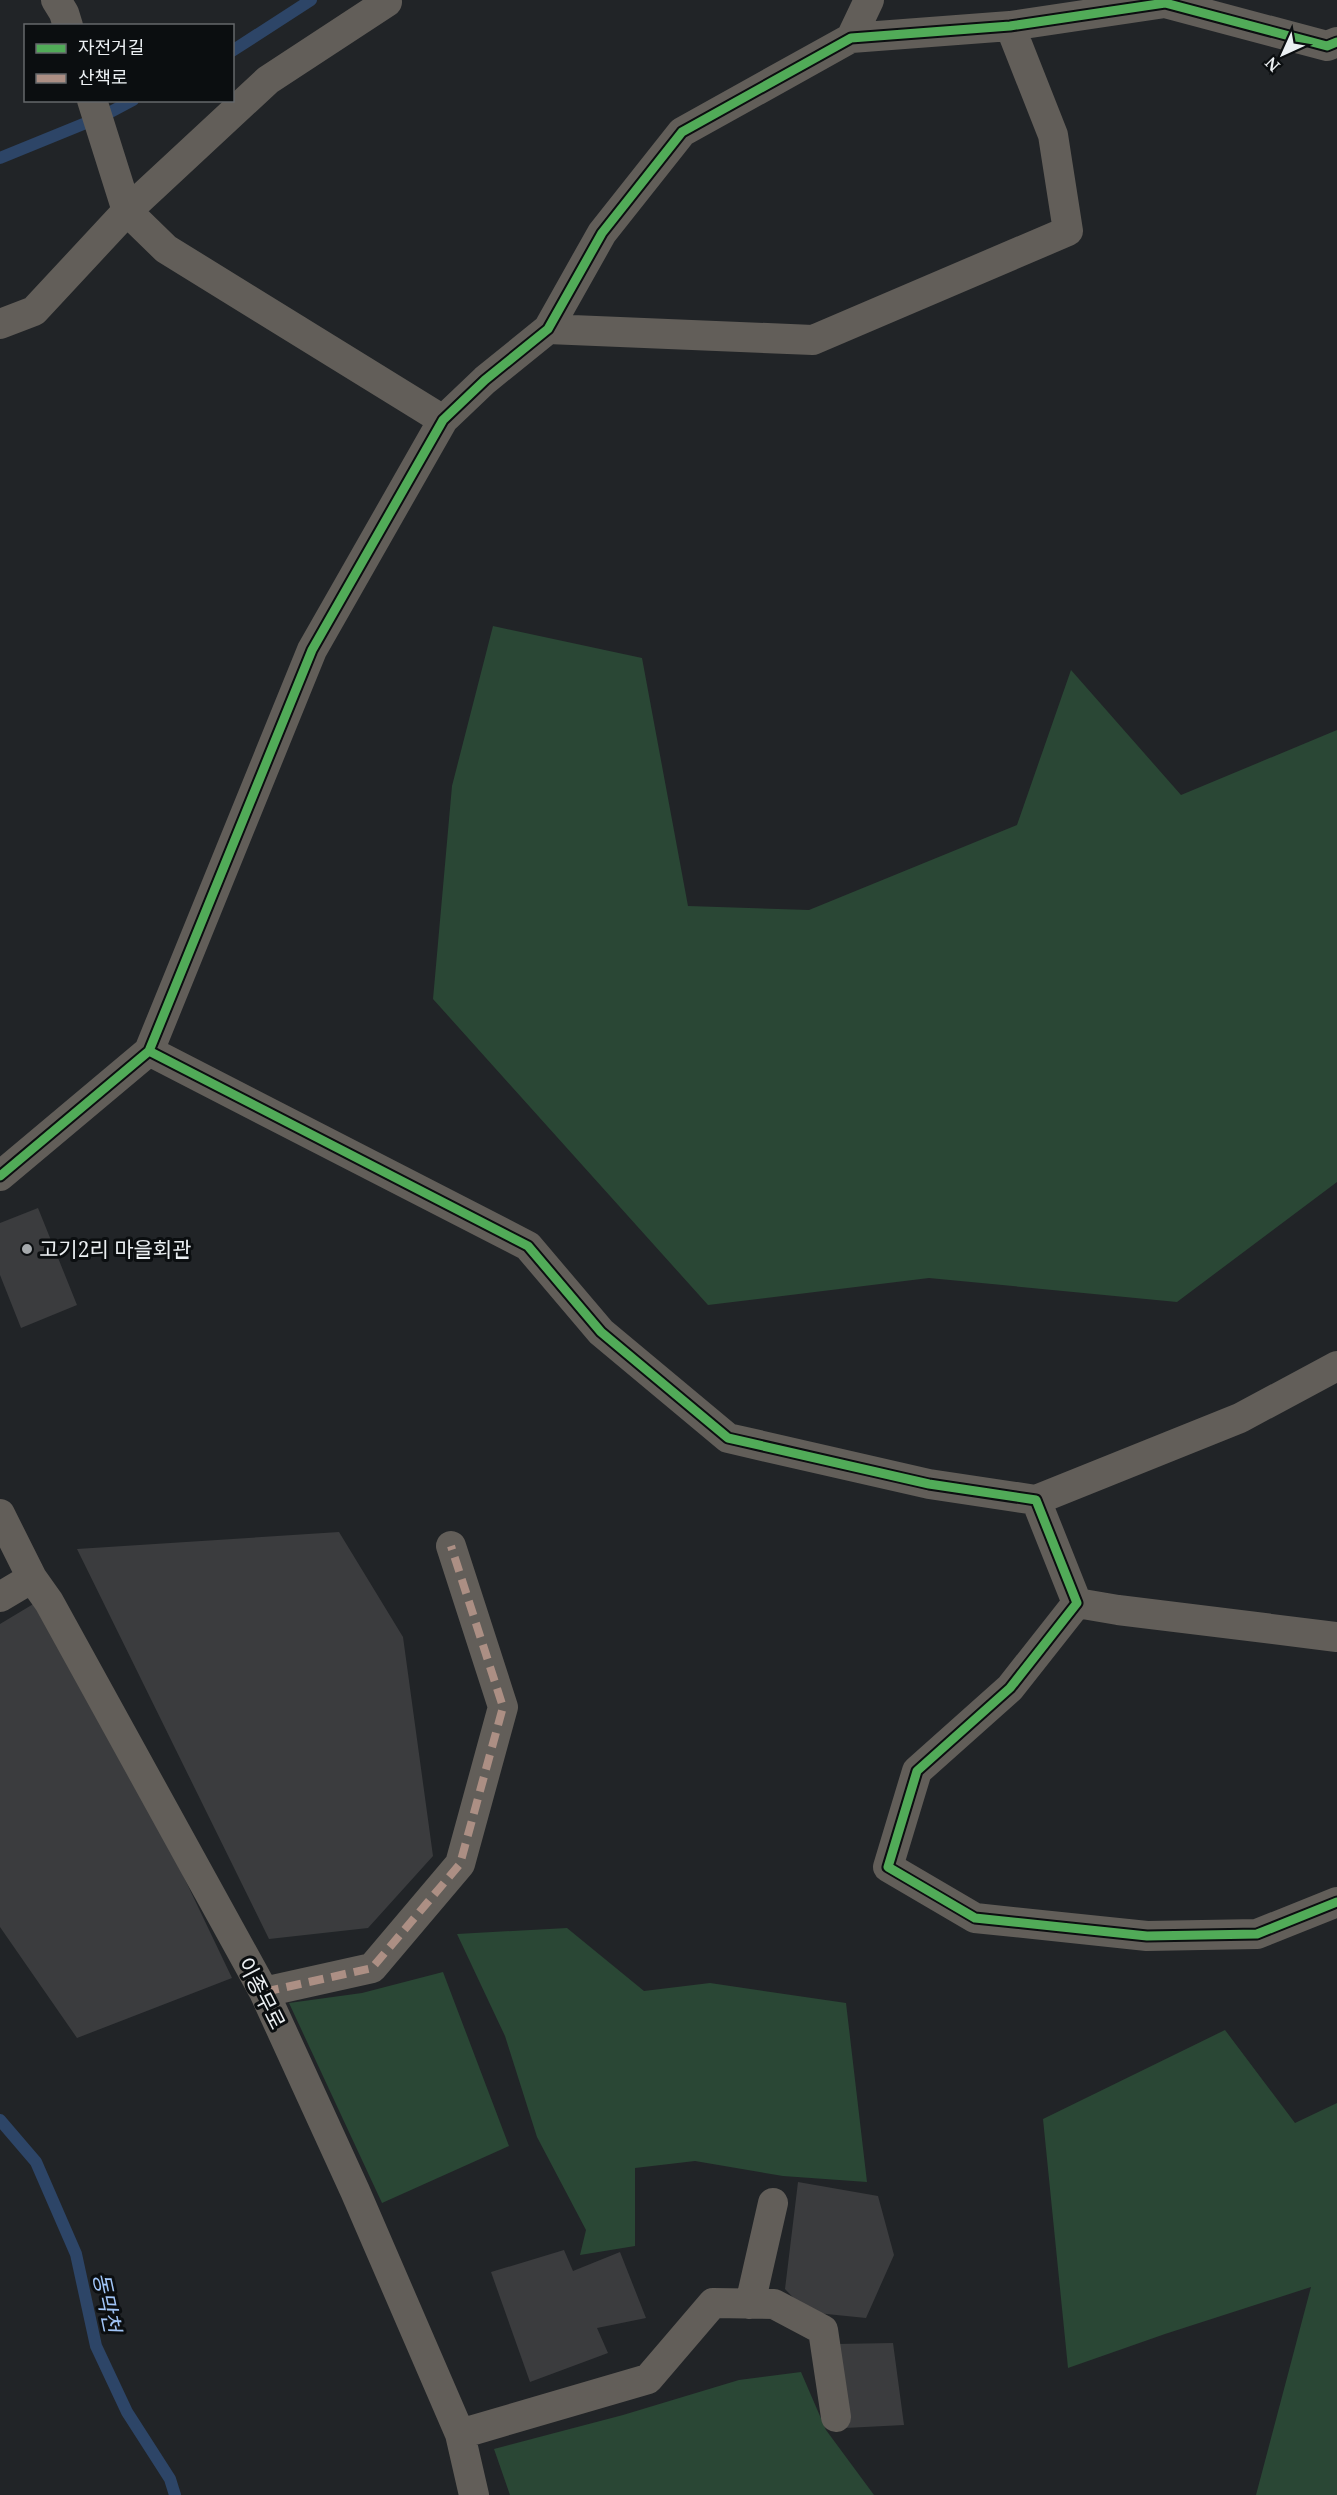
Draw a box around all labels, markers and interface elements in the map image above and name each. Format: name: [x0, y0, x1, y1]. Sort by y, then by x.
legend: [24, 24, 234, 102]
north arrow: [1253, 24, 1313, 84]
text: 자전거길: [78, 35, 144, 59]
text: N: [1260, 52, 1285, 77]
text: 산책로: [78, 65, 128, 89]
place label: 고기2리 마을회관: [39, 1235, 191, 1263]
marker: 고기2리 마을회관: [20, 1242, 34, 1256]
street label: 이종무로: [232, 1952, 292, 2034]
water label: 동막천: [87, 2269, 130, 2338]

